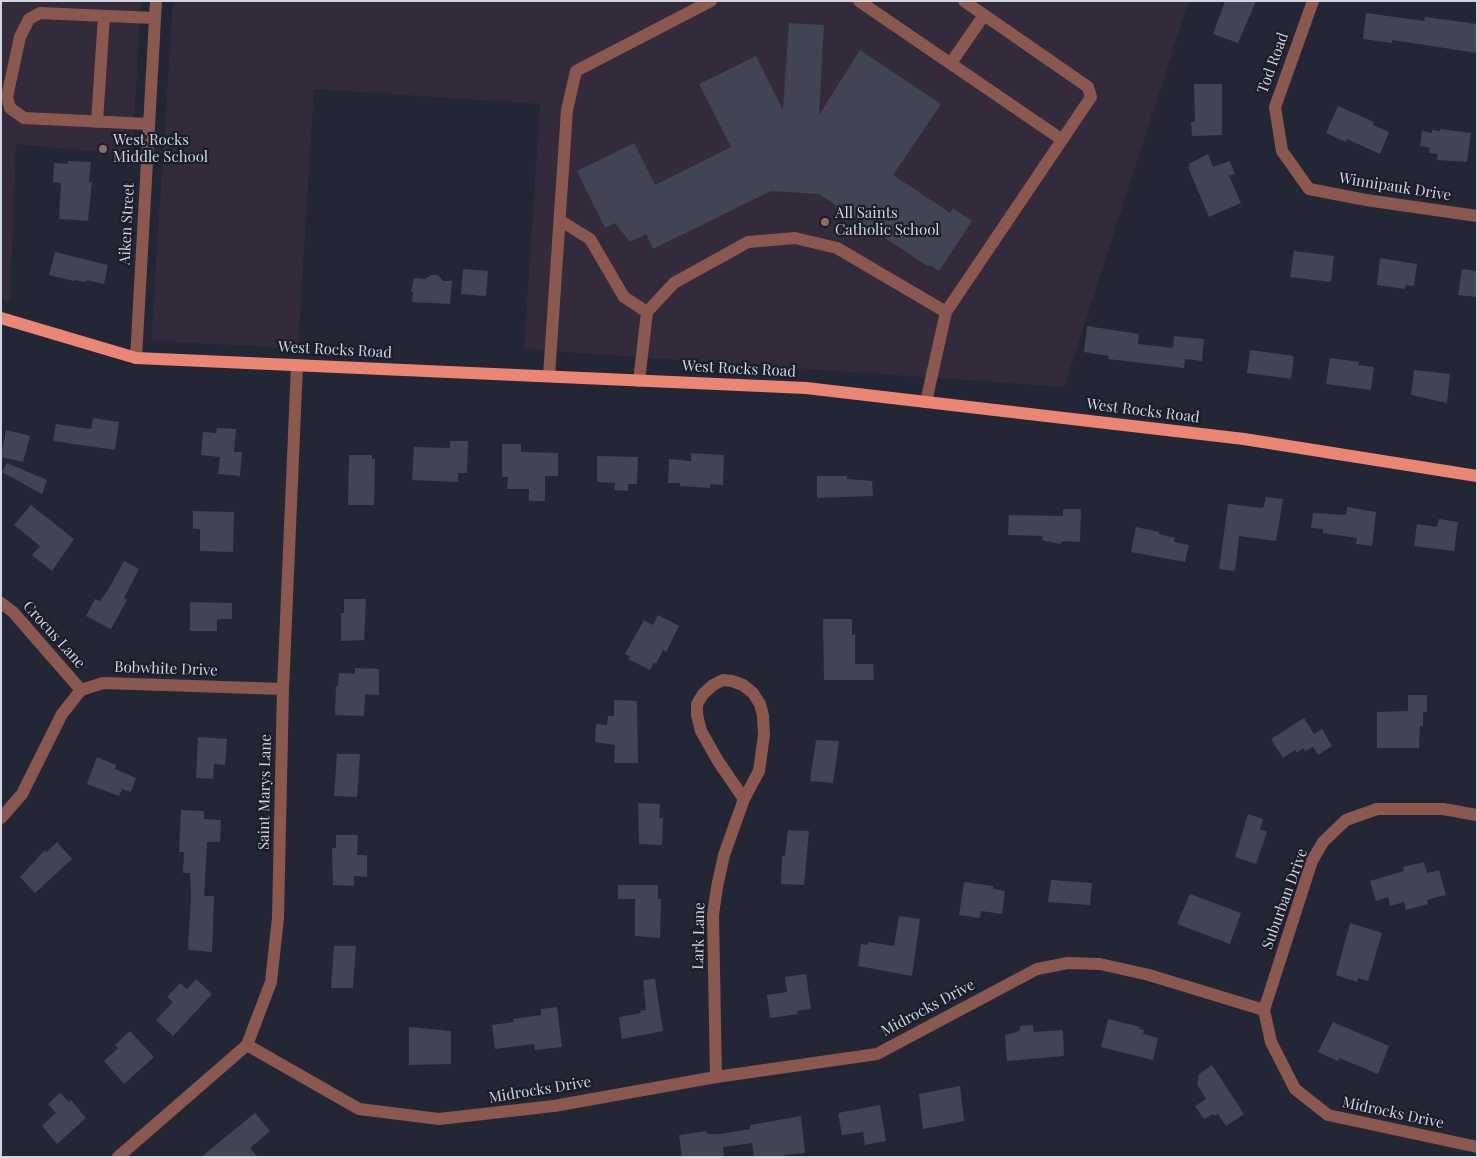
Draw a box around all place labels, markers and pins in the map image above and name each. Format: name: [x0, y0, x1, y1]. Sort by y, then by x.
place label: West Rocks Middle School: [113, 131, 208, 166]
marker: West Rocks Middle School: [97, 143, 109, 155]
place label: All Saints Catholic School: [835, 204, 939, 239]
marker: All Saints Catholic School: [819, 216, 831, 228]

